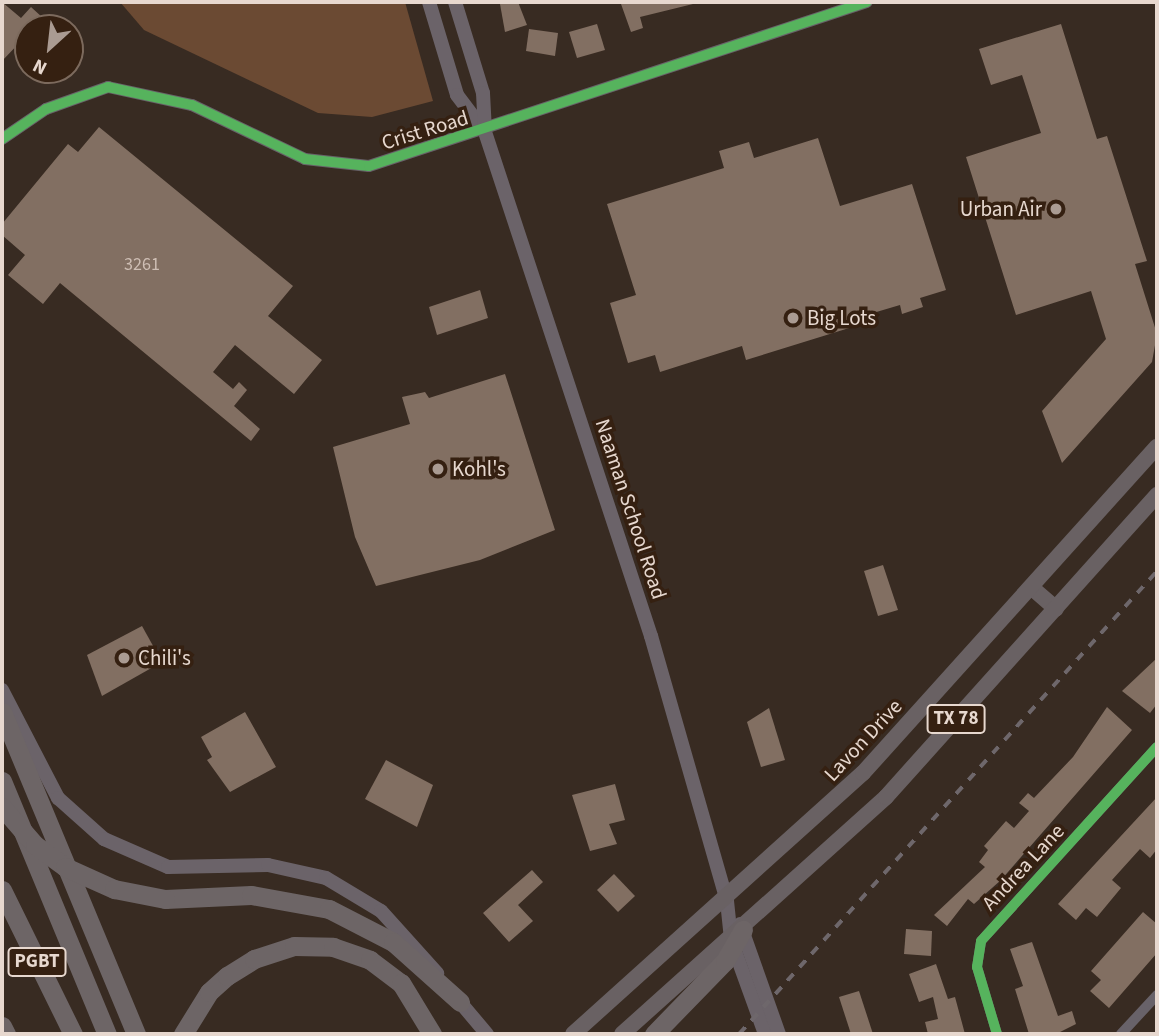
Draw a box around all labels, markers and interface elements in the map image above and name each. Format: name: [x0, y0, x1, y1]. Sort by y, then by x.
north arrow: [14, 14, 84, 84]
text: N: [28, 51, 52, 81]
street label: Crist Road: [379, 105, 471, 155]
place label: Urban Air: [960, 196, 1042, 222]
marker: Urban Air: [1048, 201, 1064, 217]
house number: 3261: [124, 254, 160, 276]
place label: Big Lots: [807, 305, 876, 331]
marker: Big Lots: [785, 310, 801, 326]
street label: Naaman School Road: [590, 416, 672, 602]
place label: Kohl's: [452, 456, 506, 482]
marker: Kohl's: [430, 461, 446, 477]
place label: Chili's: [138, 645, 191, 671]
marker: Chili's: [116, 650, 132, 666]
street label: Lavon Drive: [819, 694, 907, 786]
road number: TX 78: [926, 704, 986, 734]
street label: Andrea Lane: [977, 818, 1069, 916]
road number: PGBT: [7, 946, 67, 978]

